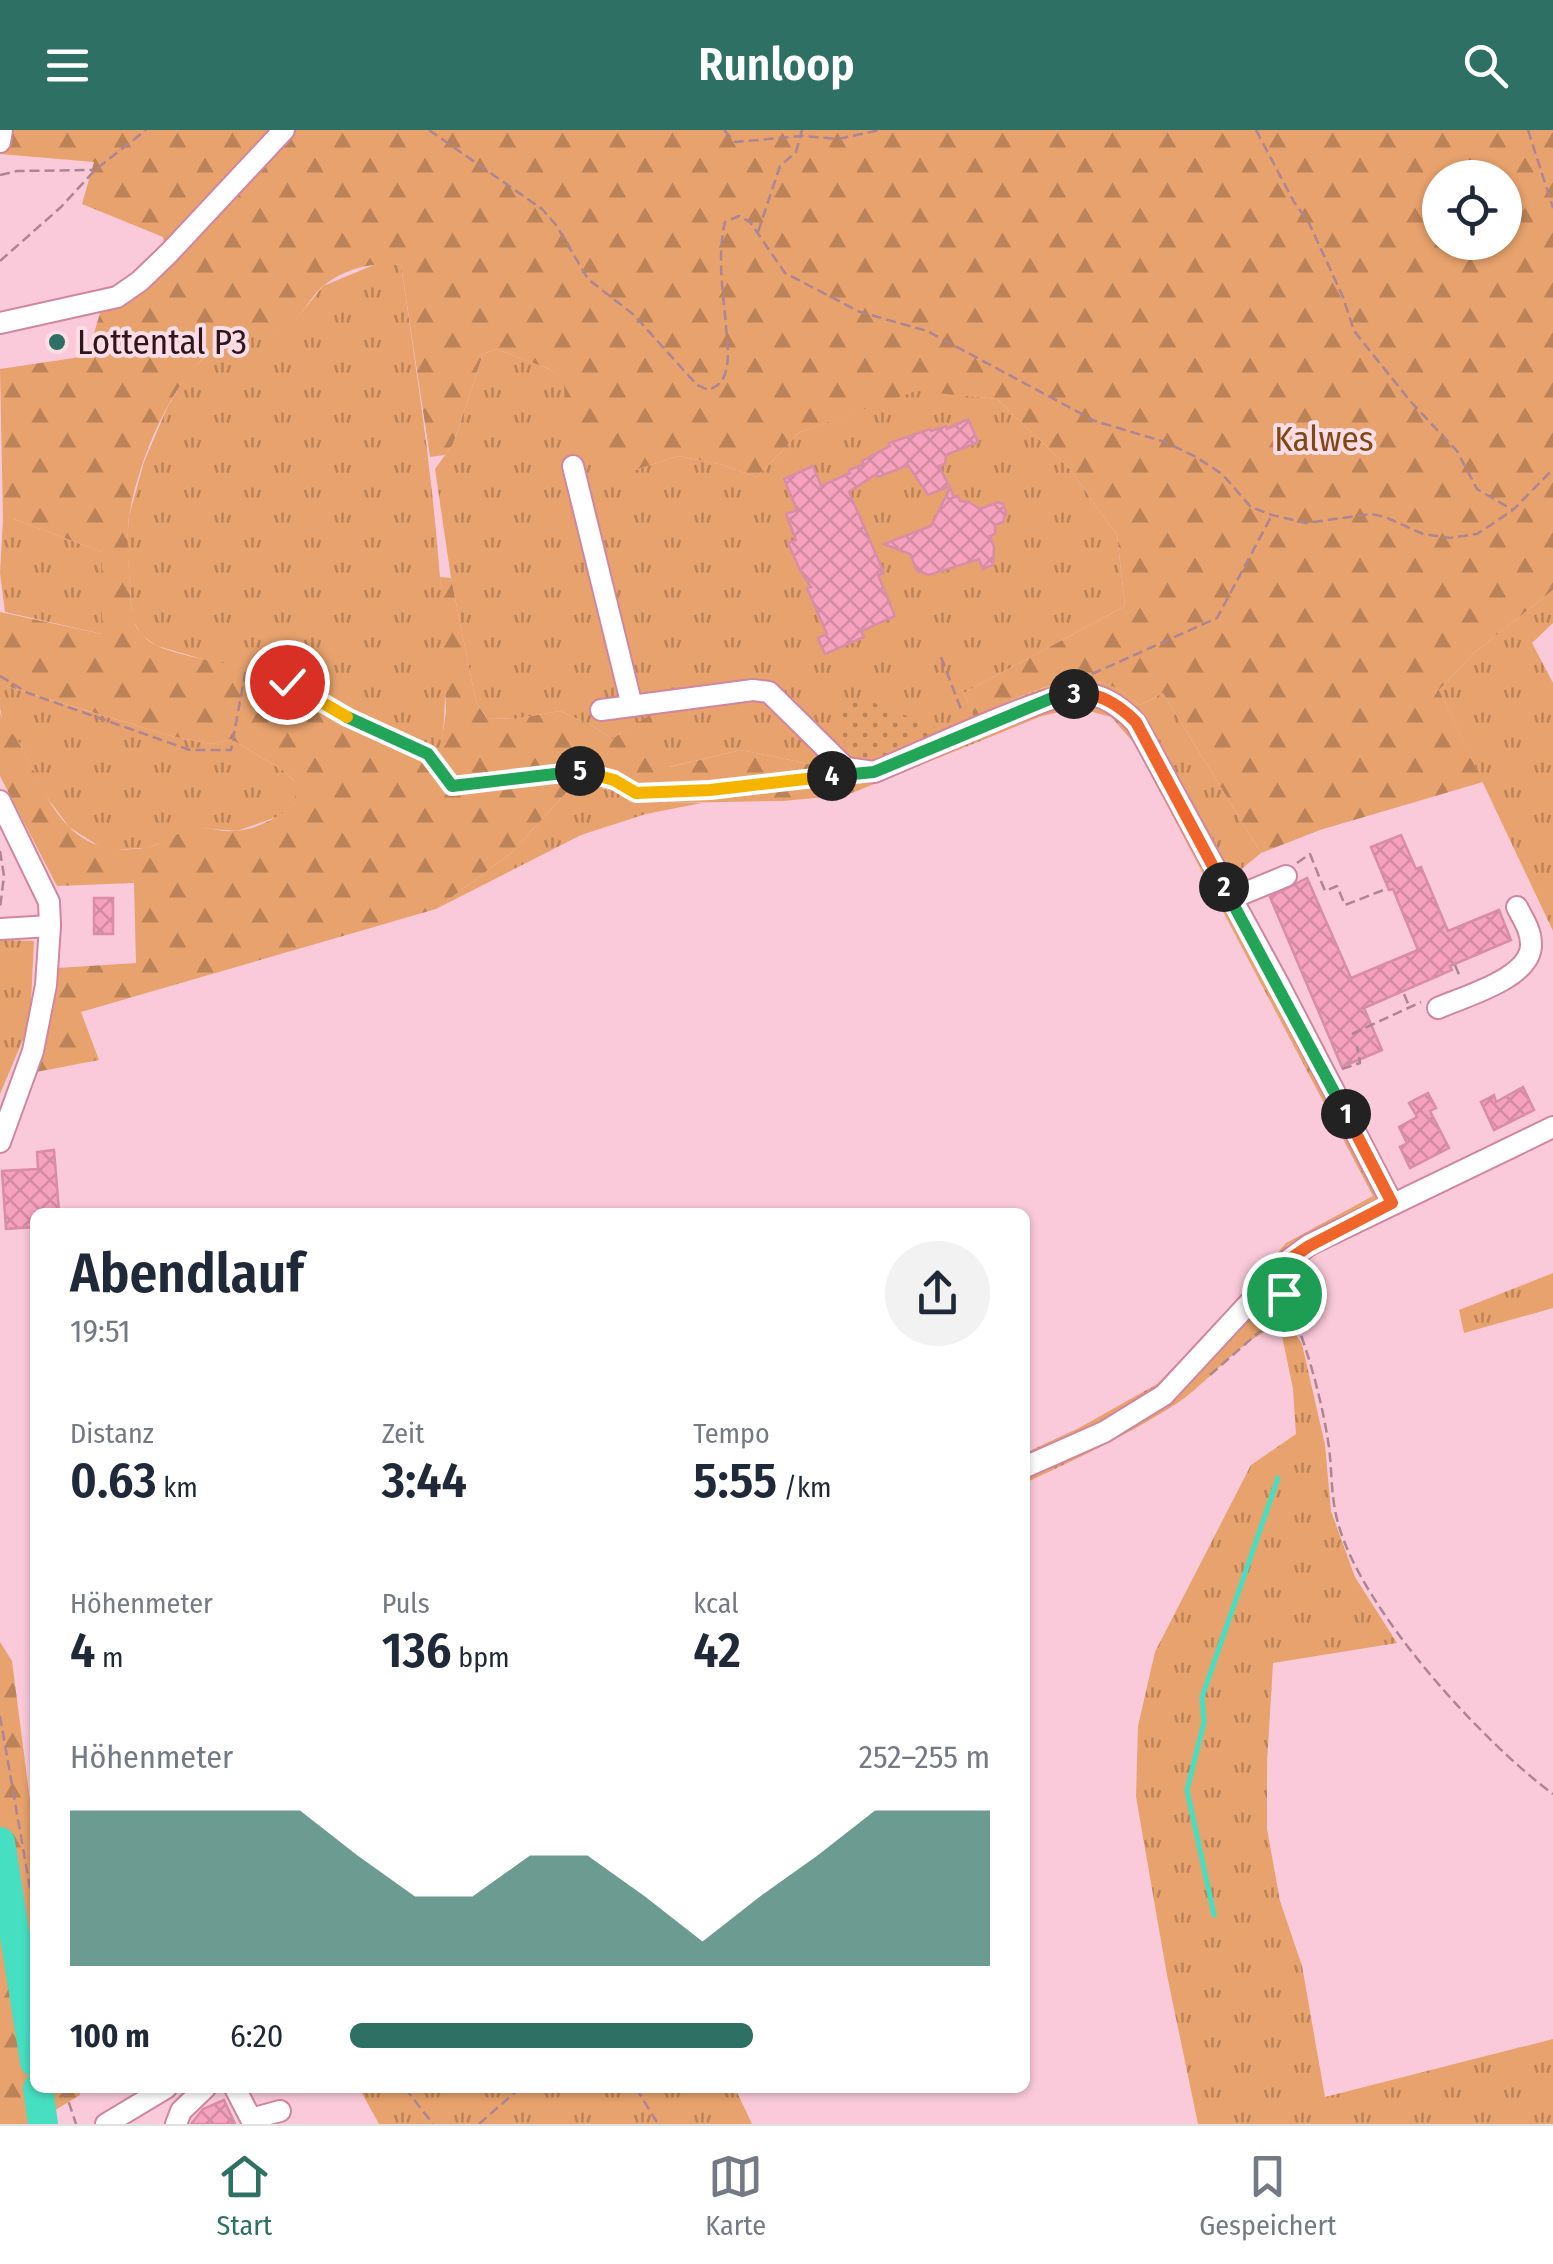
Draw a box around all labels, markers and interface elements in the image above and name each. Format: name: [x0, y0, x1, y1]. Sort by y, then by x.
icon: menu: [40, 38, 95, 93]
text: Runloop: [698, 38, 855, 92]
icon: search: [1458, 38, 1513, 93]
map controls: [1422, 160, 1522, 260]
button: locate: [1422, 160, 1522, 260]
place label: Lottental P3: [77, 321, 247, 363]
marker: Lottental P3: [46, 331, 68, 353]
park label: Kalwes: [1274, 418, 1374, 460]
pin: [245, 640, 330, 725]
icon: check: [260, 655, 315, 710]
pin: 3: [1049, 669, 1099, 719]
text: 3: [1067, 677, 1081, 710]
pin: 5: [555, 746, 605, 796]
pin: 4: [807, 751, 857, 801]
text: 5: [573, 754, 587, 787]
text: 4: [825, 759, 839, 792]
pin: 2: [1199, 862, 1249, 912]
text: 2: [1218, 870, 1230, 903]
pin: 1: [1321, 1089, 1371, 1139]
text: 1: [1340, 1097, 1352, 1130]
text: Abendlauf: [70, 1241, 304, 1307]
button: share: [885, 1241, 990, 1346]
pin: [1242, 1252, 1327, 1337]
icon: arrive: [1257, 1267, 1312, 1322]
text: 19:51: [70, 1312, 131, 1350]
text: Distanz: [70, 1417, 154, 1450]
text: Zeit: [382, 1417, 424, 1450]
text: Tempo: [693, 1417, 770, 1450]
text: 0.63: [70, 1450, 157, 1510]
text: 3:44: [382, 1450, 467, 1510]
text: 5:55: [693, 1450, 777, 1510]
text: km: [157, 1471, 198, 1504]
text: /km: [777, 1471, 832, 1504]
text: Höhenmeter: [70, 1587, 213, 1620]
text: Puls: [382, 1587, 430, 1620]
text: kcal: [693, 1587, 739, 1620]
text: 4: [70, 1620, 95, 1680]
text: 136: [382, 1620, 452, 1680]
text: 42: [693, 1620, 741, 1680]
text: m: [95, 1641, 123, 1674]
text: bpm: [452, 1641, 510, 1674]
text: Höhenmeter: [70, 1738, 233, 1776]
text: 252–255 m: [859, 1738, 990, 1776]
text: 100 m: [70, 2017, 150, 2055]
text: 6:20: [230, 2017, 283, 2055]
tab: Start: [217, 2149, 272, 2242]
tab: Karte: [705, 2149, 766, 2242]
tab: Gespeichert: [1199, 2149, 1336, 2242]

